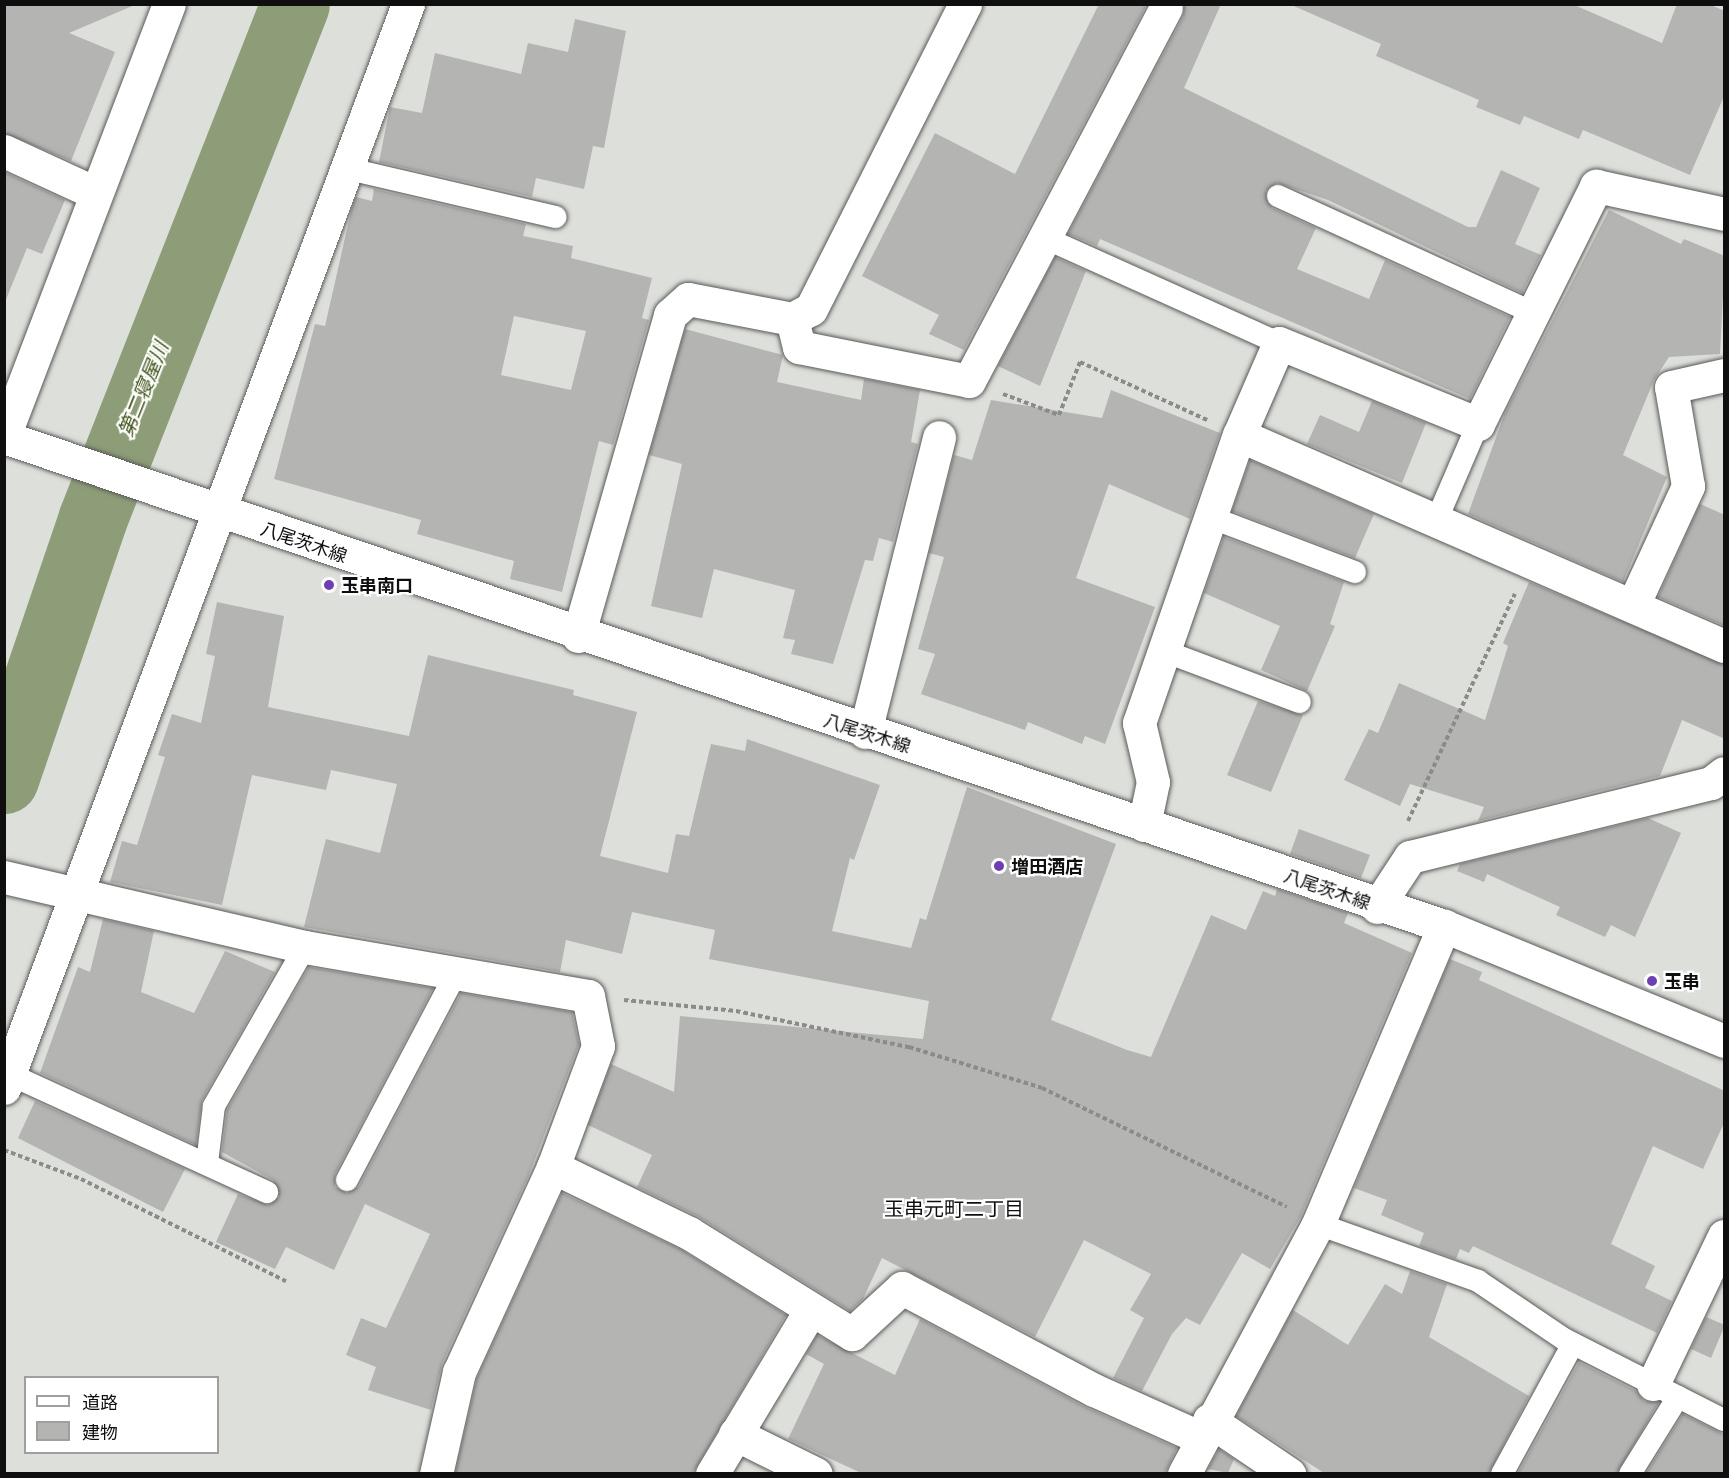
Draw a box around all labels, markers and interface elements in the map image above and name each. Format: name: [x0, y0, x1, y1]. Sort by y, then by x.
water label: 第二寝屋川: [113, 338, 173, 440]
street label: 八尾茨木線: [258, 517, 350, 567]
place label: 玉串南口: [341, 574, 413, 596]
marker: 玉串南口: [322, 578, 336, 592]
street label: 八尾茨木線: [821, 709, 913, 757]
place label: 増田酒店: [1011, 855, 1083, 877]
marker: 増田酒店: [992, 859, 1006, 873]
street label: 八尾茨木線: [1281, 864, 1373, 914]
place label: 玉串: [1664, 970, 1700, 992]
marker: 玉串: [1645, 974, 1659, 988]
district label: 玉串元町二丁目: [884, 1196, 1024, 1220]
legend: [24, 1376, 219, 1454]
text: 道路: [82, 1391, 118, 1413]
text: 建物: [82, 1421, 118, 1443]

